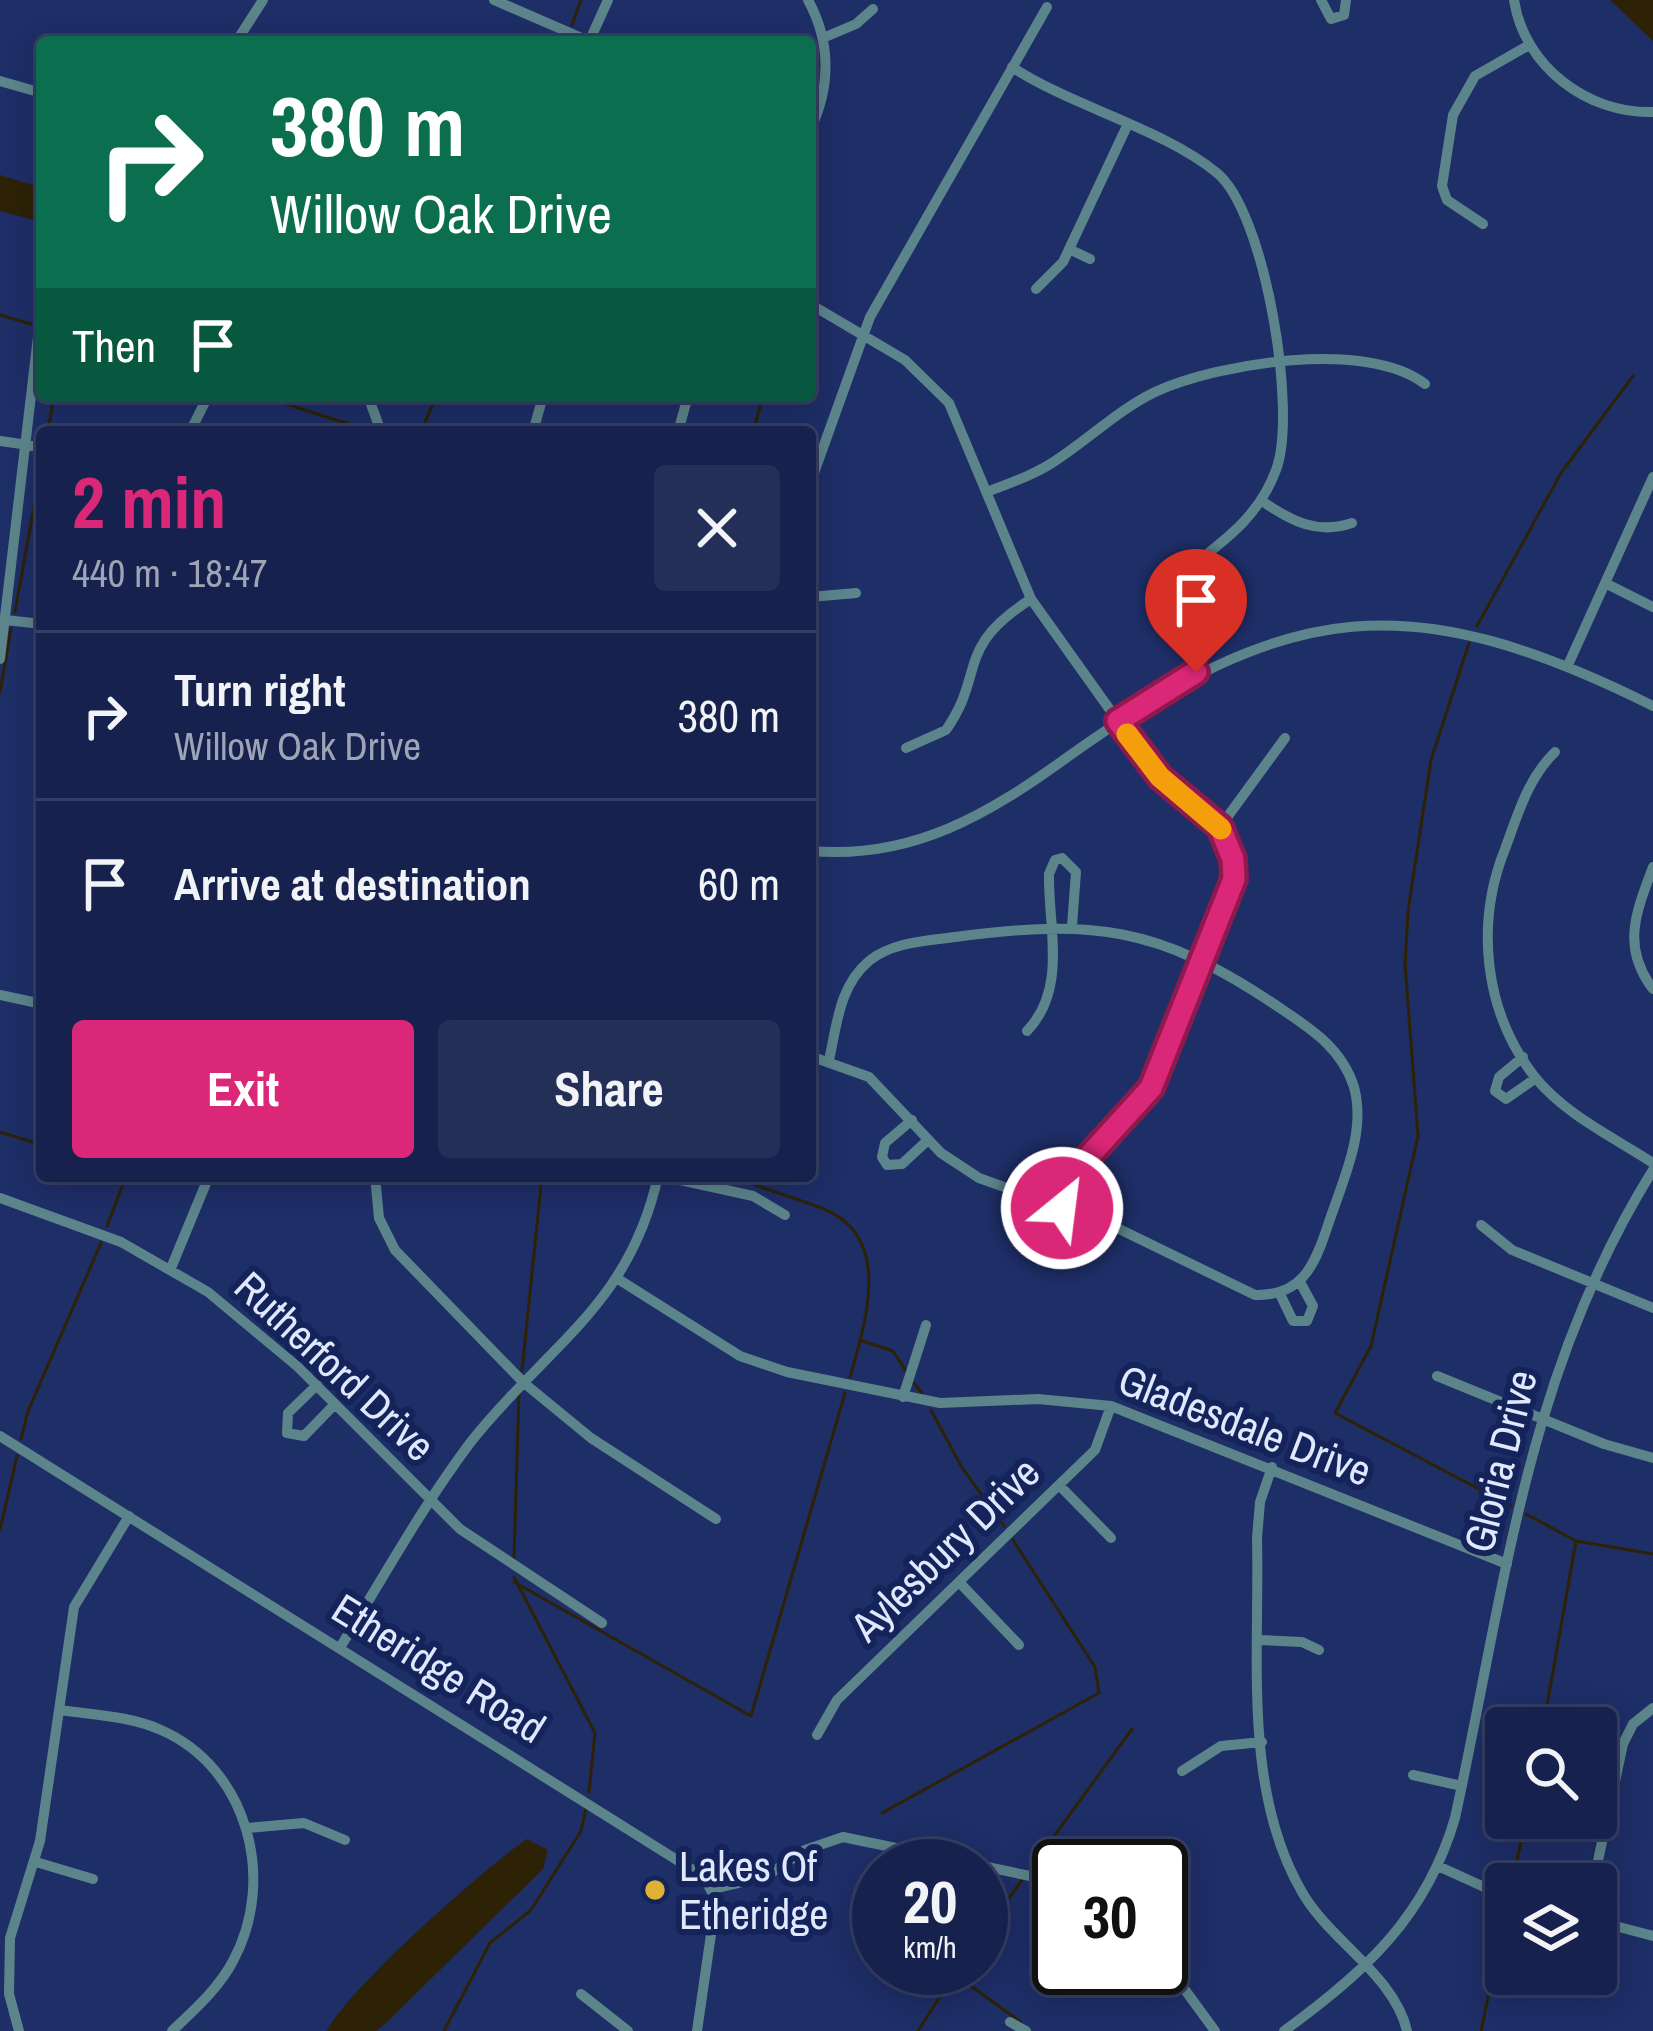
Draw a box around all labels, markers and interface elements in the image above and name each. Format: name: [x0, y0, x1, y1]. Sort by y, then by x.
text: 380 m: [270, 69, 465, 182]
icon: right: [72, 84, 228, 240]
text: Willow Oak Drive: [270, 177, 612, 250]
icon: arrive: [180, 312, 246, 378]
text: Then: [72, 315, 156, 376]
text: 2 min: [72, 453, 226, 550]
button: close: [654, 465, 780, 591]
text: 440 m · 18:47: [72, 547, 268, 599]
pin: [1145, 549, 1247, 672]
icon: arrive: [1163, 567, 1229, 633]
text: Turn right: [174, 659, 346, 720]
icon: right: [72, 683, 138, 749]
text: 380 m: [677, 685, 780, 746]
text: Willow Oak Drive: [174, 720, 421, 772]
icon: arrive: [72, 851, 138, 917]
text: Arrive at destination: [174, 853, 531, 914]
text: 60 m: [698, 853, 780, 914]
button: Exit: [72, 1020, 414, 1158]
button: Share: [438, 1020, 780, 1158]
position arrow: [999, 1145, 1125, 1271]
street label: Rutherford Drive: [223, 1259, 447, 1473]
street label: Gladesdale Drive: [1111, 1351, 1379, 1499]
street label: Gloria Drive: [1450, 1364, 1550, 1558]
street label: Aylesbury Drive: [838, 1445, 1052, 1654]
street label: Etheridge Road: [322, 1580, 556, 1756]
map controls: [1485, 1707, 1617, 1995]
button: search: [1485, 1707, 1617, 1839]
place label: Lakes Of Etheridge: [679, 1838, 828, 1942]
speed limit sign: 30: [1032, 1839, 1188, 1995]
text: 20: [903, 1861, 957, 1942]
button: layers: [1485, 1863, 1617, 1995]
marker: Lakes Of Etheridge: [642, 1877, 668, 1903]
text: km/h: [903, 1927, 957, 1967]

